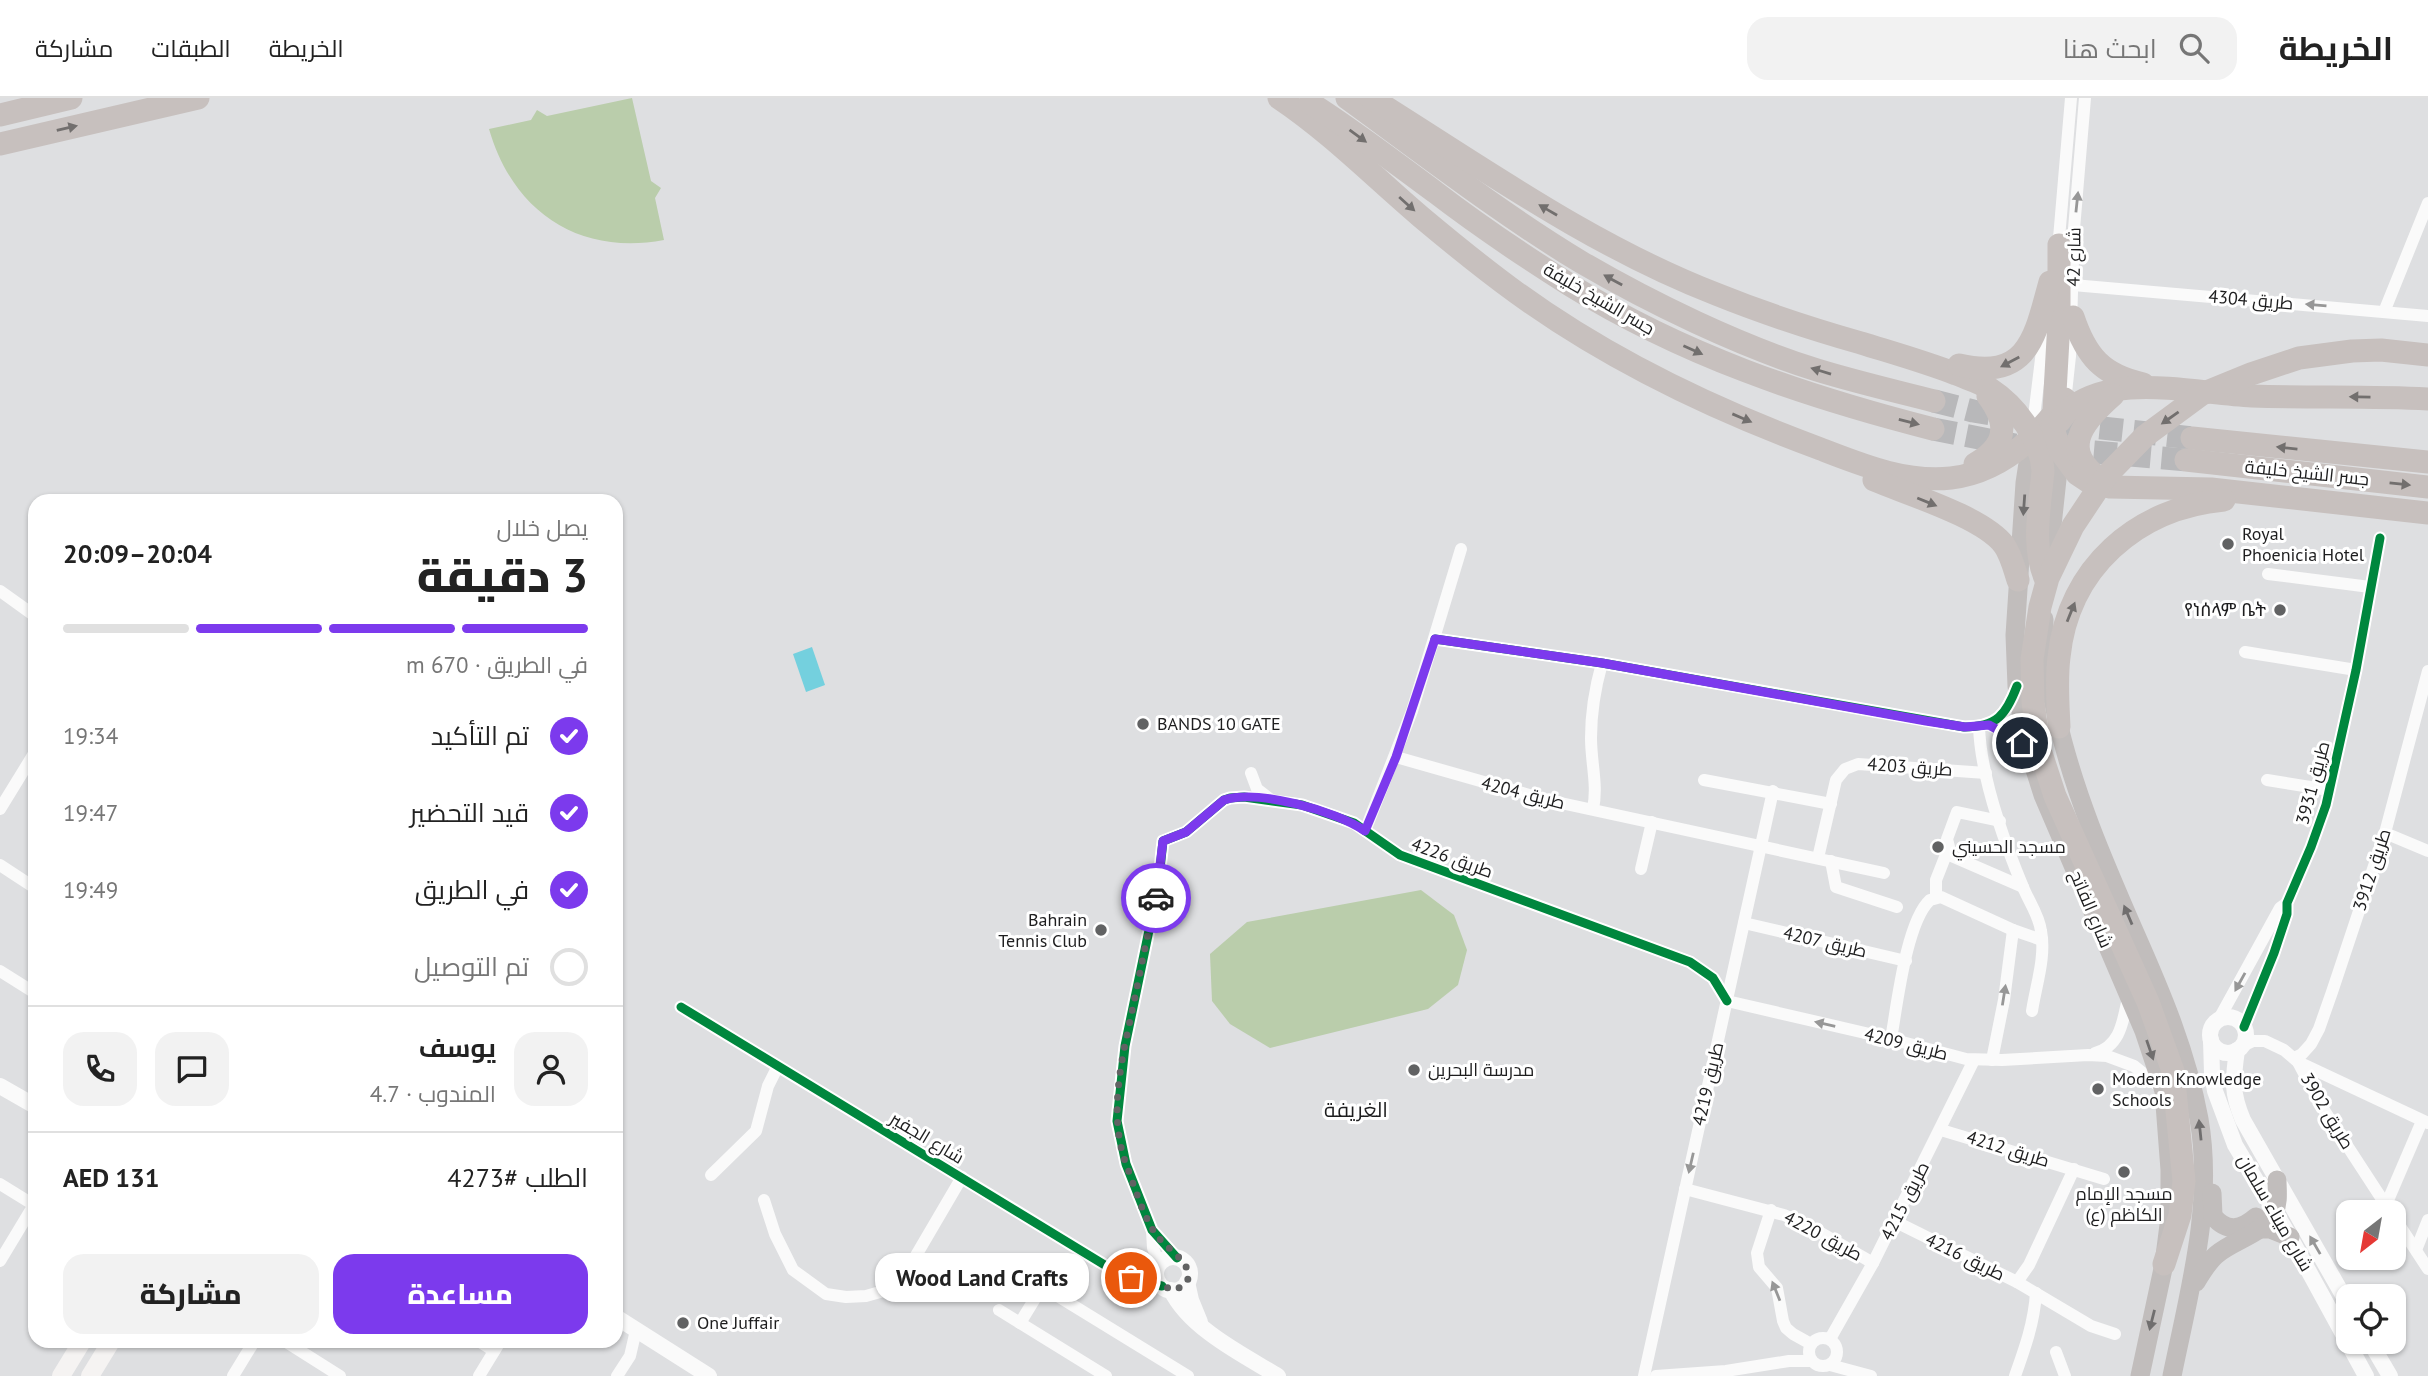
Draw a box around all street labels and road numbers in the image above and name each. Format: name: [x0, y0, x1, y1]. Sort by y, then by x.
street label: شارع 42: [2061, 227, 2087, 287]
street label: جسر الشيخ خليفة: [1539, 257, 1659, 341]
street label: طريق 4304: [2208, 284, 2294, 316]
street label: جسر الشيخ خليفة: [2244, 455, 2370, 491]
street label: طريق 3931: [2290, 739, 2336, 827]
street label: طريق 4203: [1867, 752, 1953, 782]
street label: طريق 4204: [1479, 771, 1567, 815]
street label: طريق 3912: [2347, 826, 2397, 914]
street label: طريق 4226: [1408, 832, 1496, 884]
street label: شارع الفاتح: [2064, 866, 2118, 952]
street label: طريق 4207: [1781, 921, 1869, 963]
street label: طريق 4209: [1862, 1022, 1950, 1066]
street label: طريق 4219: [1687, 1040, 1729, 1128]
street label: طريق 3902: [2295, 1068, 2359, 1154]
street label: شارع الجفير: [885, 1106, 969, 1170]
street label: طريق 4212: [1964, 1125, 2052, 1173]
street label: شارع ميناء سلمان: [2232, 1150, 2318, 1276]
street label: طريق 4215: [1875, 1158, 1935, 1244]
street label: طريق 4220: [1780, 1205, 1866, 1267]
street label: طريق 4216: [1921, 1228, 2009, 1286]

